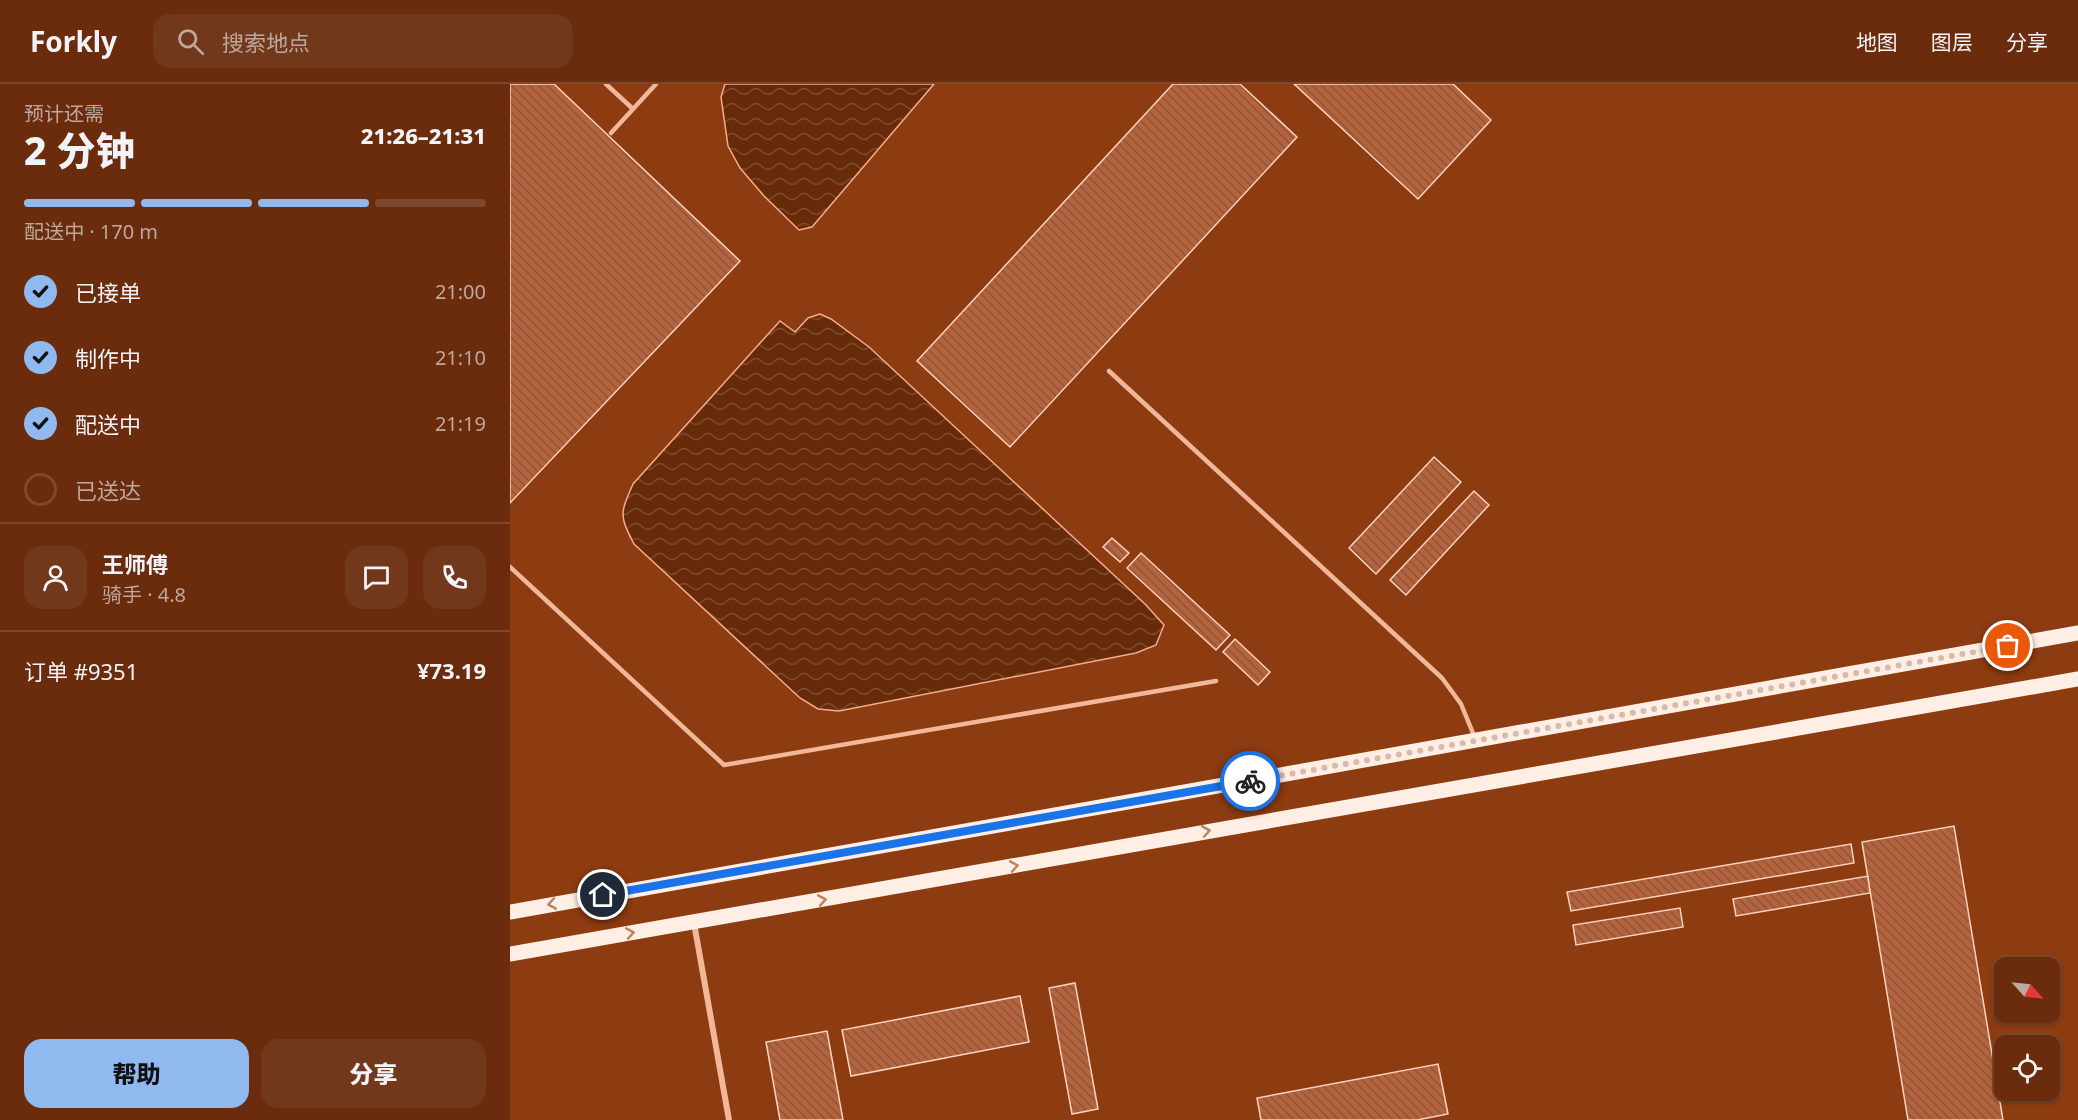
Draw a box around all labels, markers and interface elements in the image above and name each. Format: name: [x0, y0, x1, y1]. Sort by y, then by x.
search box: [153, 14, 573, 68]
text: Forkly: [30, 22, 117, 60]
icon: search: [174, 25, 207, 58]
text: 搜索地点: [222, 27, 310, 57]
text: 地图: [1856, 28, 1898, 56]
text: 图层: [1931, 28, 1973, 56]
text: 分享: [2006, 28, 2048, 56]
text: 预计还需: [24, 100, 104, 127]
text: 21:26–21:31: [361, 120, 486, 150]
text: 2 分钟: [24, 123, 135, 176]
text: 配送中 · 170 m: [24, 218, 158, 245]
icon: check: [24, 275, 57, 308]
text: 已接单: [75, 277, 141, 307]
text: 21:00: [435, 278, 486, 305]
icon: check: [24, 341, 57, 374]
text: 制作中: [75, 343, 141, 373]
text: 21:10: [435, 344, 486, 371]
icon: check: [24, 407, 57, 440]
text: 配送中: [75, 409, 141, 439]
text: 21:19: [435, 410, 486, 437]
text: 已送达: [75, 475, 141, 505]
button: person: [24, 546, 87, 609]
button: chat: [345, 546, 408, 609]
button: phone: [423, 546, 486, 609]
text: 王师傅: [102, 549, 168, 579]
text: 骑手 · 4.8: [102, 581, 186, 608]
pin: [1982, 620, 2033, 671]
icon: bag: [1991, 629, 2024, 662]
text: ¥73.19: [417, 655, 486, 685]
text: 订单 #9351: [24, 656, 138, 686]
courier: [1220, 751, 1280, 811]
icon: bike: [1234, 765, 1267, 798]
one-way arrow: [1201, 826, 1210, 838]
one-way arrow: [1008, 860, 1018, 873]
pin: [577, 869, 628, 920]
icon: home: [586, 878, 619, 911]
one-way arrow: [817, 894, 827, 907]
one-way arrow: [548, 897, 558, 910]
one-way arrow: [625, 928, 634, 940]
north arrow: [1994, 957, 2060, 1023]
map controls: [1994, 957, 2060, 1101]
button: locate: [1994, 1035, 2060, 1101]
button: 帮助: [24, 1039, 249, 1108]
button: 分享: [261, 1039, 486, 1108]

